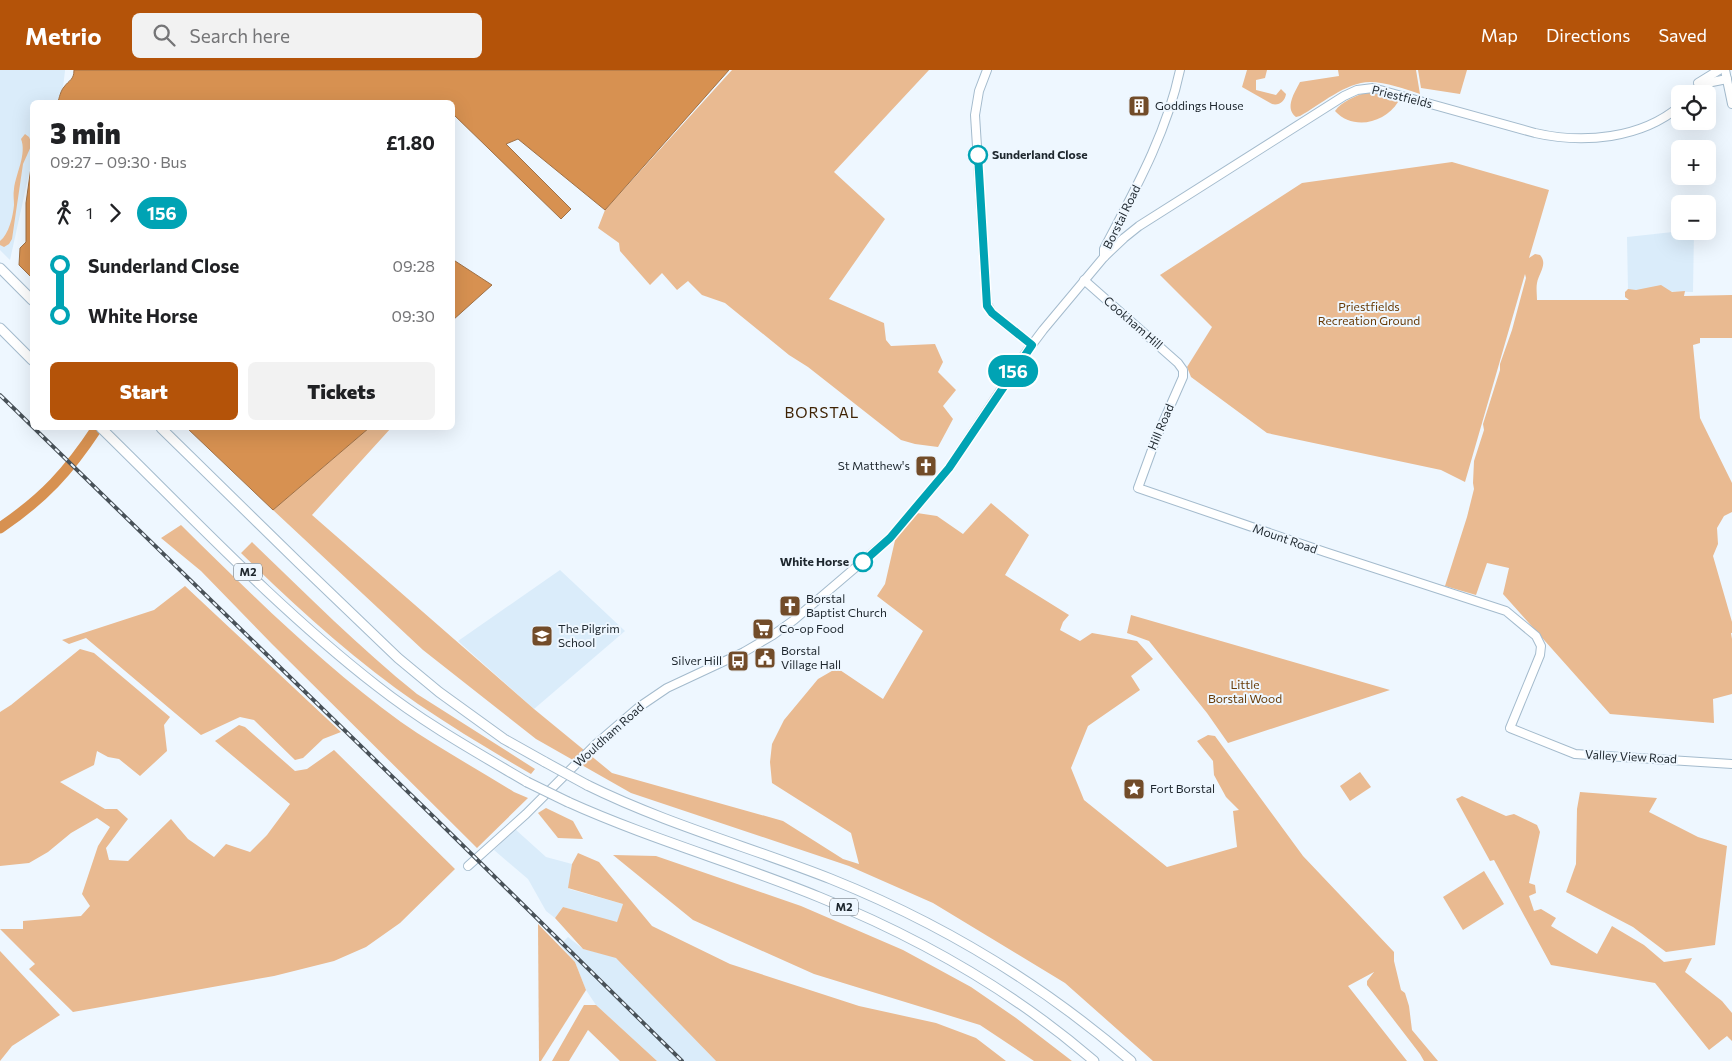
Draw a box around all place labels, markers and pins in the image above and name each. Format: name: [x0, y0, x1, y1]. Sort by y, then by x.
building icon: Goddings House: [1127, 94, 1151, 118]
place label: Goddings House: [1155, 98, 1244, 112]
marker: Sunderland Close: [968, 145, 988, 165]
place label: Sunderland Close: [992, 147, 1088, 161]
church icon: St Matthew's: [914, 454, 938, 478]
place label: St Matthew's: [838, 458, 910, 472]
marker: White Horse: [853, 552, 873, 572]
place label: White Horse: [780, 554, 849, 568]
place label: Borstal Baptist Church: [806, 591, 887, 619]
church icon: Borstal Baptist Church: [778, 594, 802, 618]
supermarket icon: Co-op Food: [751, 617, 775, 641]
place label: The Pilgrim School: [558, 621, 620, 649]
place label: Co-op Food: [779, 621, 844, 635]
school or university icon: The Pilgrim School: [530, 624, 554, 648]
place label: Borstal Village Hall: [781, 643, 841, 671]
public building icon: Borstal Village Hall: [753, 646, 777, 670]
bus stop icon: Silver Hill: [726, 649, 750, 673]
place label: Silver Hill: [671, 653, 722, 667]
place icon: Fort Borstal: [1122, 777, 1146, 801]
place label: Fort Borstal: [1150, 781, 1215, 795]

